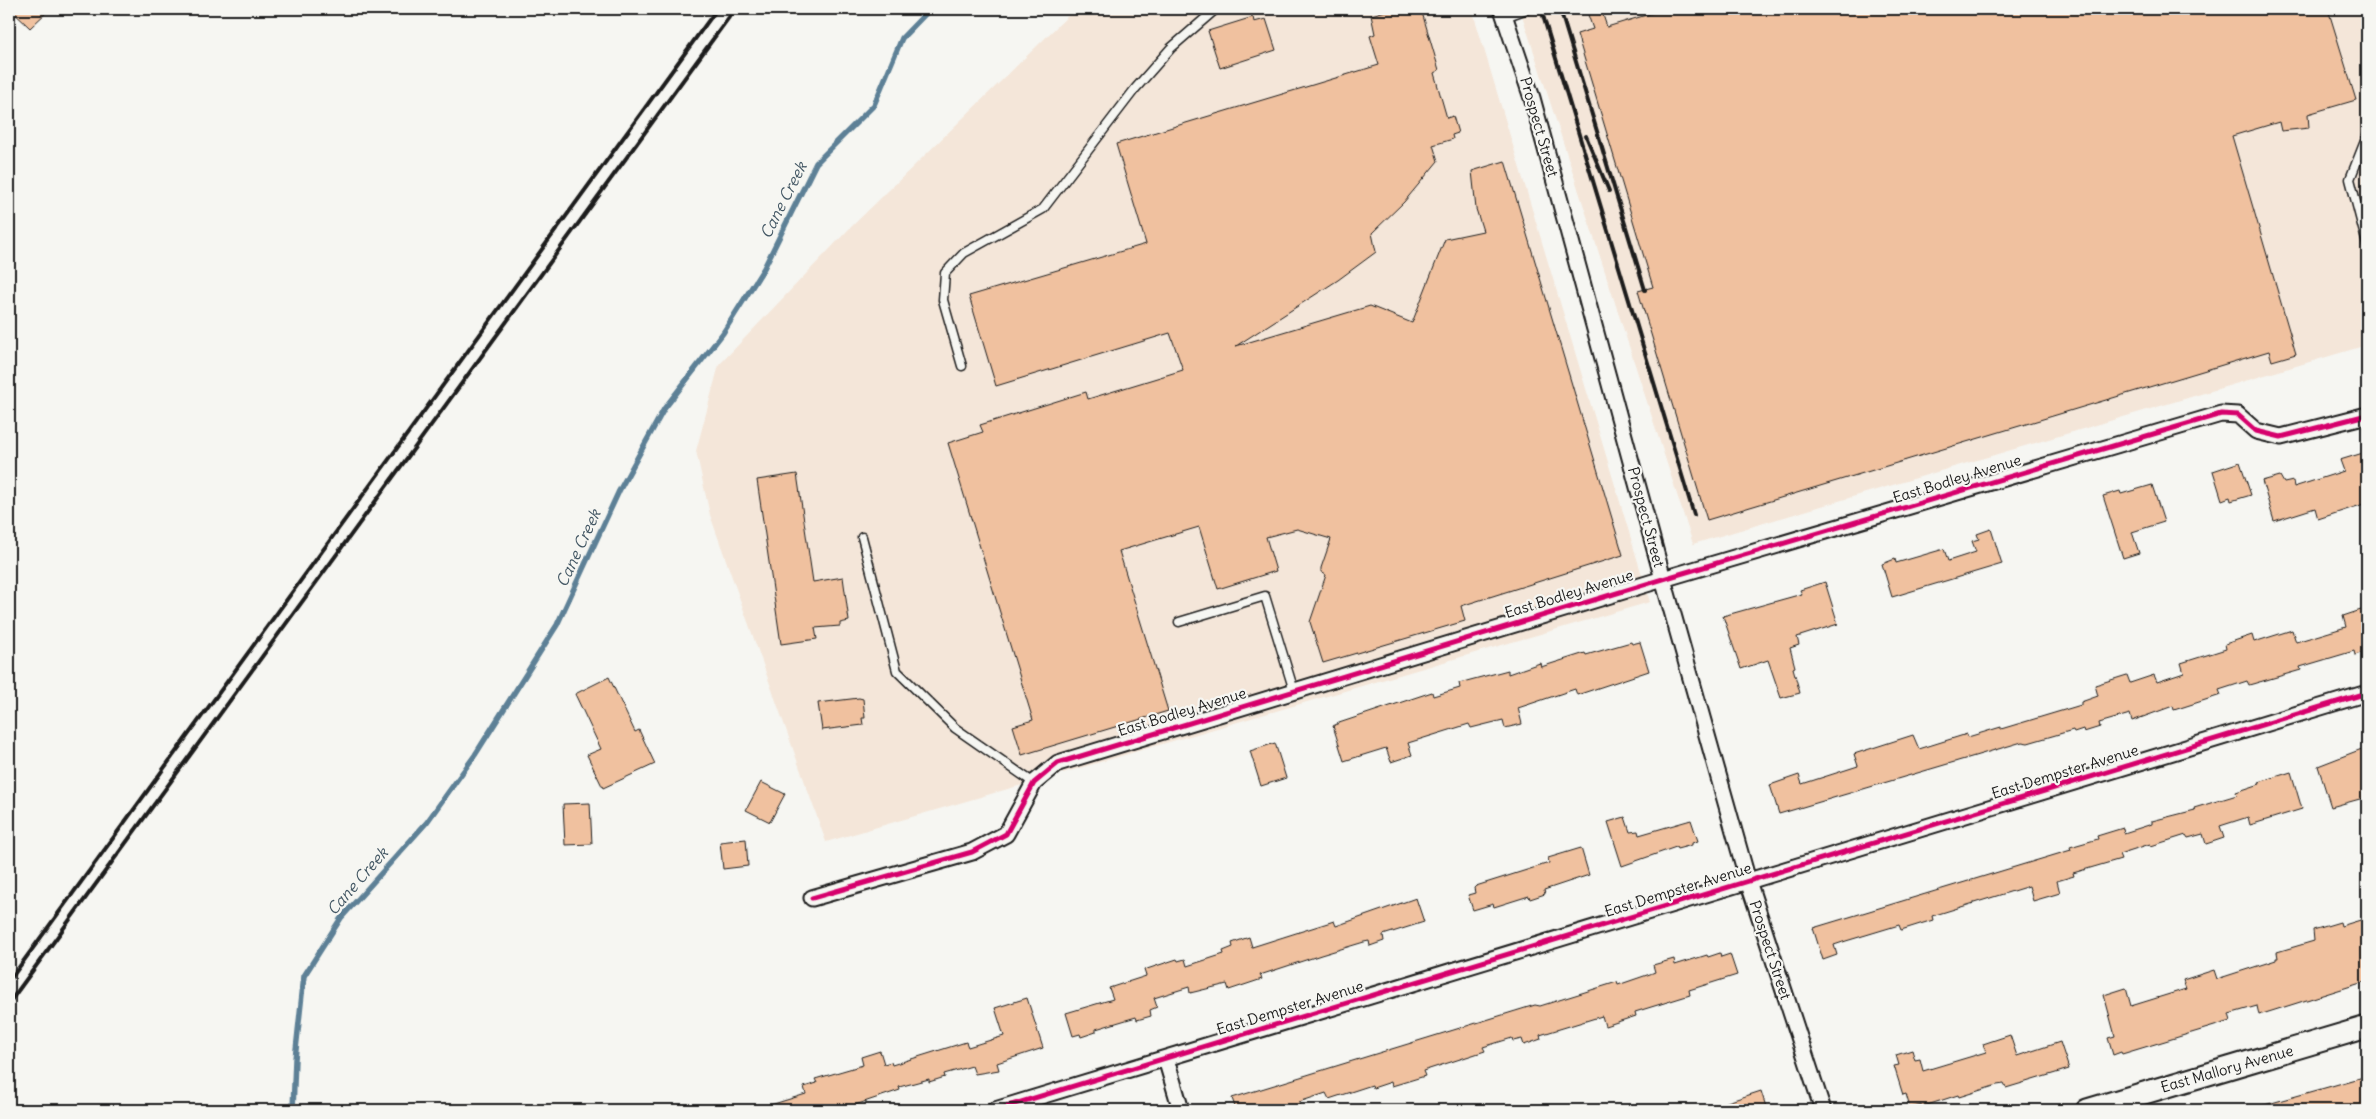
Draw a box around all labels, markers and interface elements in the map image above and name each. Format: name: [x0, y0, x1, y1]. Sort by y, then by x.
street label: Prospect Street: [1516, 75, 1563, 179]
water label: Cane Creek: [755, 157, 812, 242]
street label: East Bodley Avenue: [1890, 450, 2023, 507]
street label: Prospect Street: [1624, 465, 1669, 569]
water label: Cane Creek: [551, 504, 605, 590]
street label: East Bodley Avenue: [1502, 565, 1635, 622]
street label: East Bodley Avenue: [1115, 683, 1248, 740]
street label: East Dempster Avenue: [1989, 740, 2141, 803]
water label: Cane Creek: [322, 842, 393, 919]
street label: East Dempster Avenue: [1602, 858, 1754, 921]
street label: Prospect Street: [1745, 898, 1795, 1002]
street label: East Dempster Avenue: [1214, 976, 1366, 1039]
street label: East Mallory Avenue: [2158, 1041, 2295, 1097]

